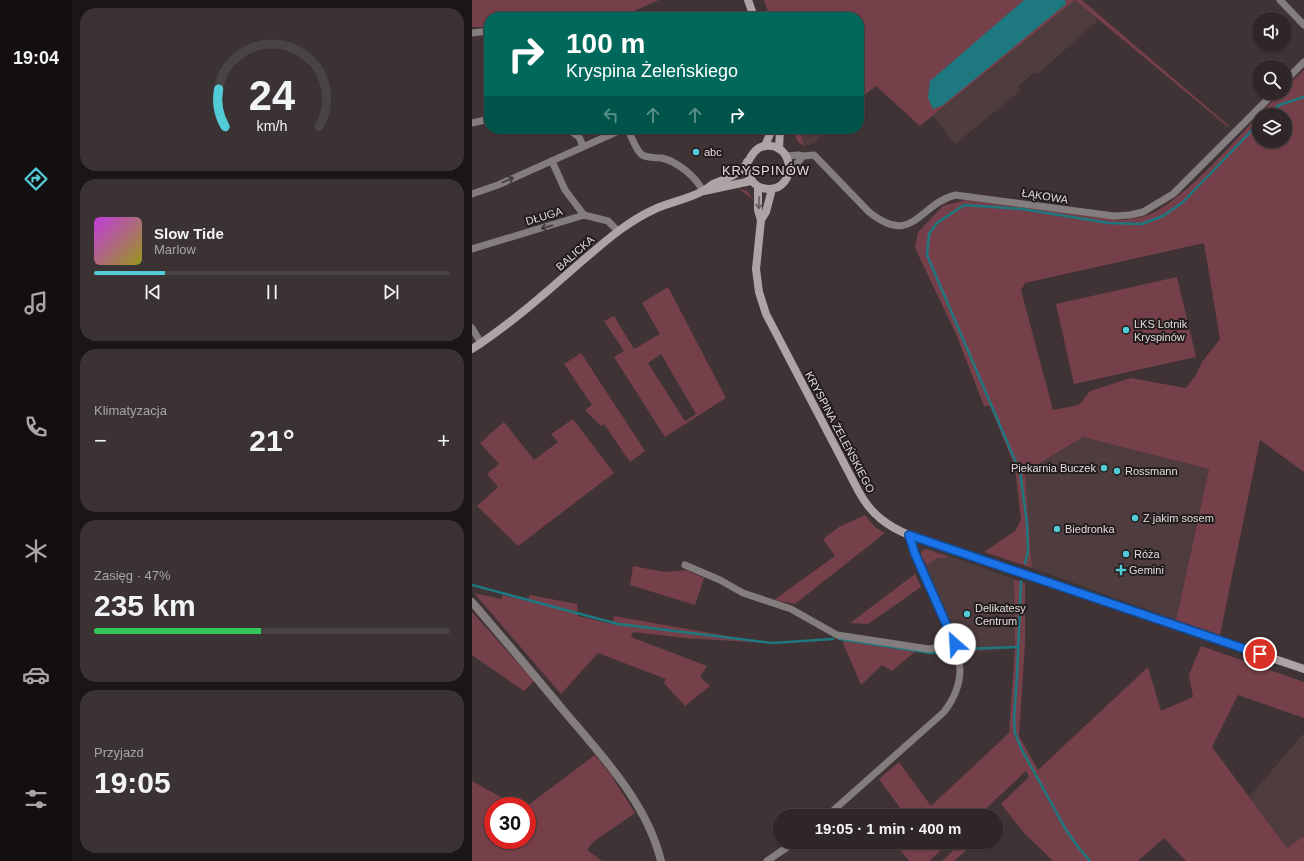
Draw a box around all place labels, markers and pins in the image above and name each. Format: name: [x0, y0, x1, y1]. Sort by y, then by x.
place label: abc: [704, 146, 722, 158]
marker: abc: [691, 147, 701, 157]
place label: LKS Lotnik Kryspinów: [1134, 318, 1188, 343]
marker: LKS Lotnik Kryspinów: [1121, 325, 1131, 335]
place label: Piekarnia Buczek: [1011, 462, 1096, 474]
marker: Piekarnia Buczek: [1099, 463, 1109, 473]
place label: Rossmann: [1125, 465, 1178, 477]
marker: Rossmann: [1112, 466, 1122, 476]
place label: Z jakim sosem: [1143, 512, 1214, 524]
marker: Z jakim sosem: [1130, 513, 1140, 523]
place label: Biedronka: [1065, 523, 1115, 535]
marker: Biedronka: [1052, 524, 1062, 534]
place label: Róża: [1134, 548, 1161, 560]
marker: Róża: [1121, 549, 1131, 559]
place label: Gemini: [1129, 564, 1164, 576]
marker: Gemini: [1116, 565, 1126, 575]
place label: Delikatesy Centrum: [975, 602, 1026, 627]
marker: Delikatesy Centrum: [962, 609, 972, 619]
pin: [1243, 637, 1277, 671]

